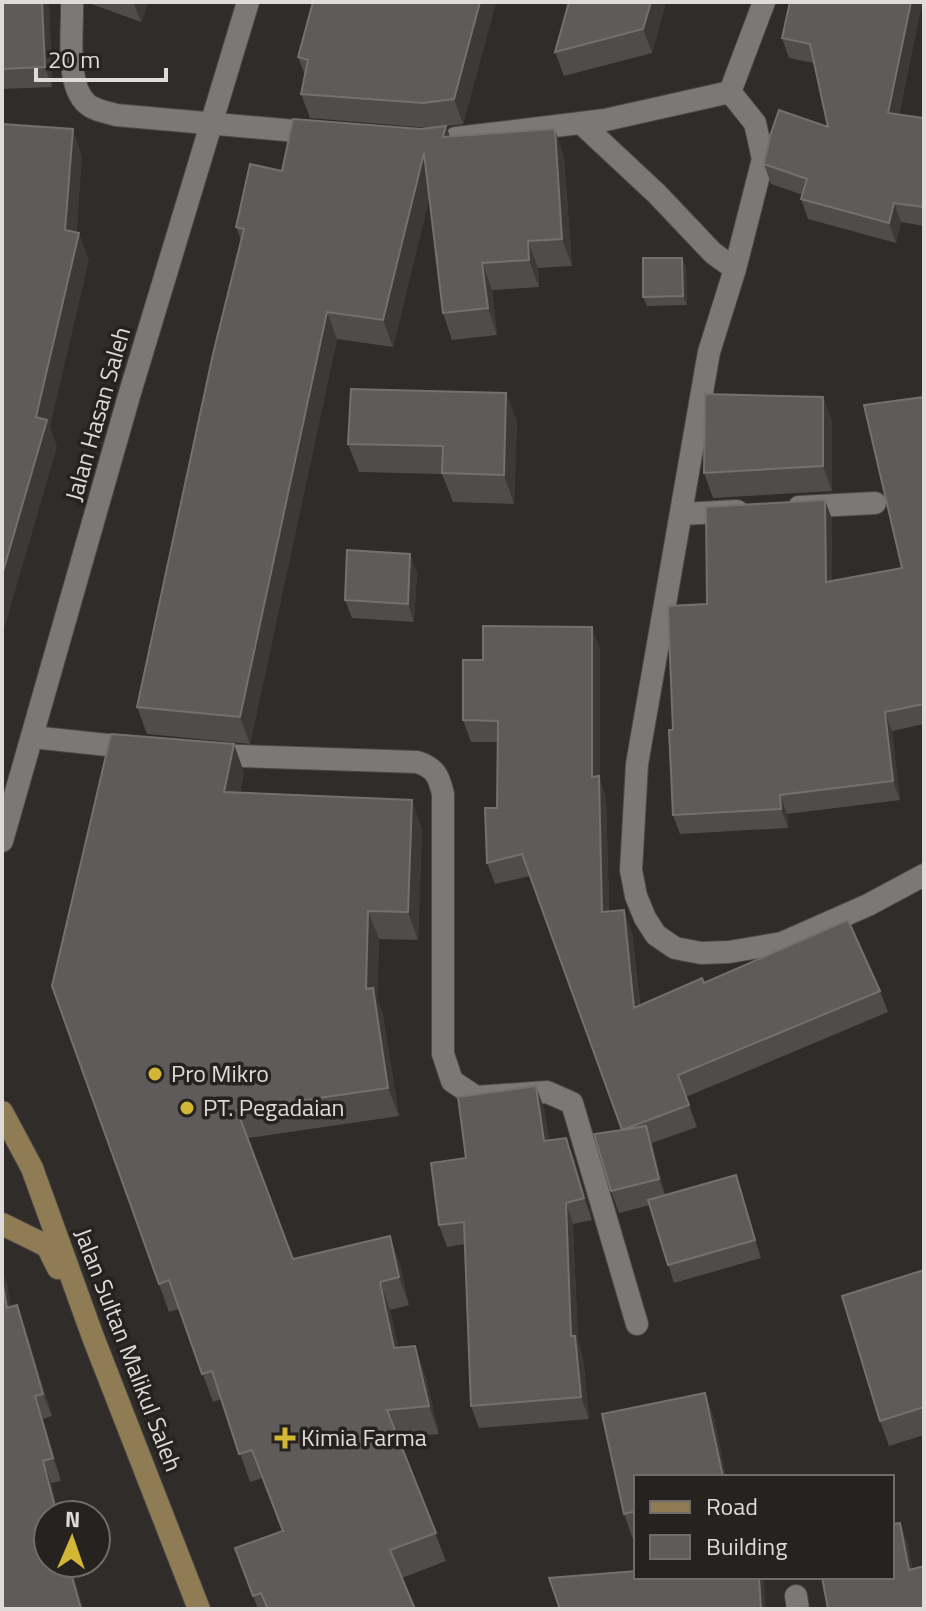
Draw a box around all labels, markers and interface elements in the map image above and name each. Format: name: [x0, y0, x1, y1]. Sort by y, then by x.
scale bar: [36, 32, 166, 82]
text: 20 m: [48, 41, 100, 77]
street label: Jalan Hasan Saleh: [55, 322, 139, 505]
place label: Pro Mikro: [171, 1055, 269, 1091]
marker: Pro Mikro: [146, 1065, 164, 1083]
place label: PT. Pegadaian: [203, 1089, 344, 1125]
marker: PT. Pegadaian: [178, 1099, 196, 1117]
street label: Jalan Sultan Malikul Saleh: [66, 1223, 192, 1477]
place label: Kimia Farma: [301, 1419, 427, 1455]
marker: Kimia Farma: [276, 1429, 294, 1447]
legend: [634, 1475, 894, 1579]
text: Road: [706, 1488, 758, 1524]
north arrow: [32, 1499, 112, 1579]
text: N: [64, 1502, 81, 1536]
text: Building: [706, 1528, 788, 1564]

